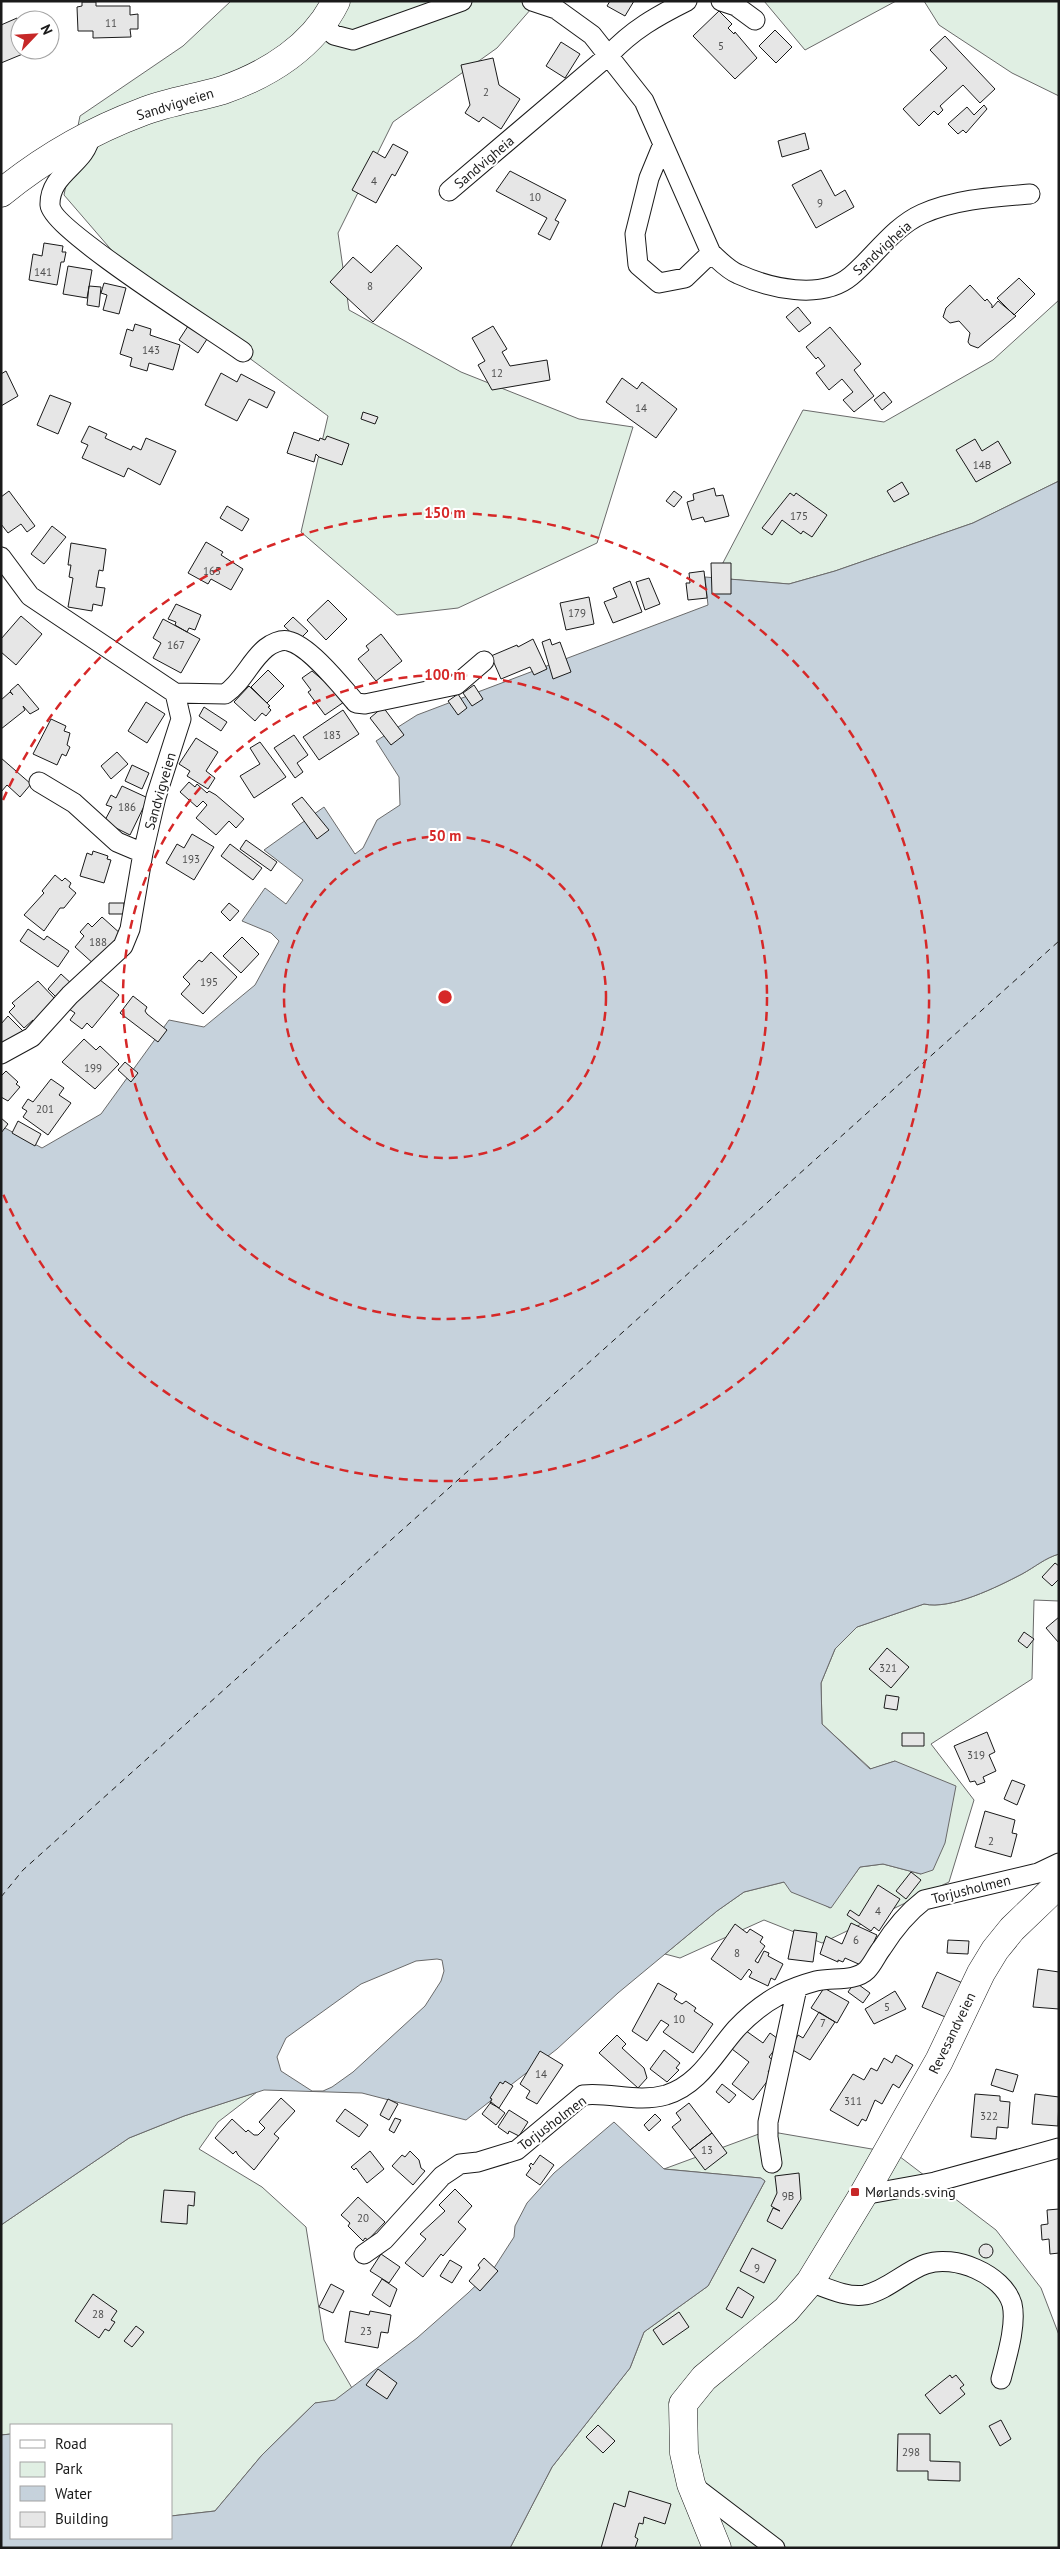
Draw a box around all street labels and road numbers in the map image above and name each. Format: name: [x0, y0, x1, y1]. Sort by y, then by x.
street label: Sandvigveien: [134, 84, 216, 124]
street label: Sandvigheia: [450, 132, 518, 192]
street label: Sandvigheia: [849, 217, 915, 279]
street label: Sandvigveien: [140, 750, 180, 832]
street label: Torjusholmen: [930, 1870, 1012, 1908]
street label: Revesandveien: [925, 1989, 979, 2077]
street label: Torjusholmen: [514, 2091, 590, 2155]

